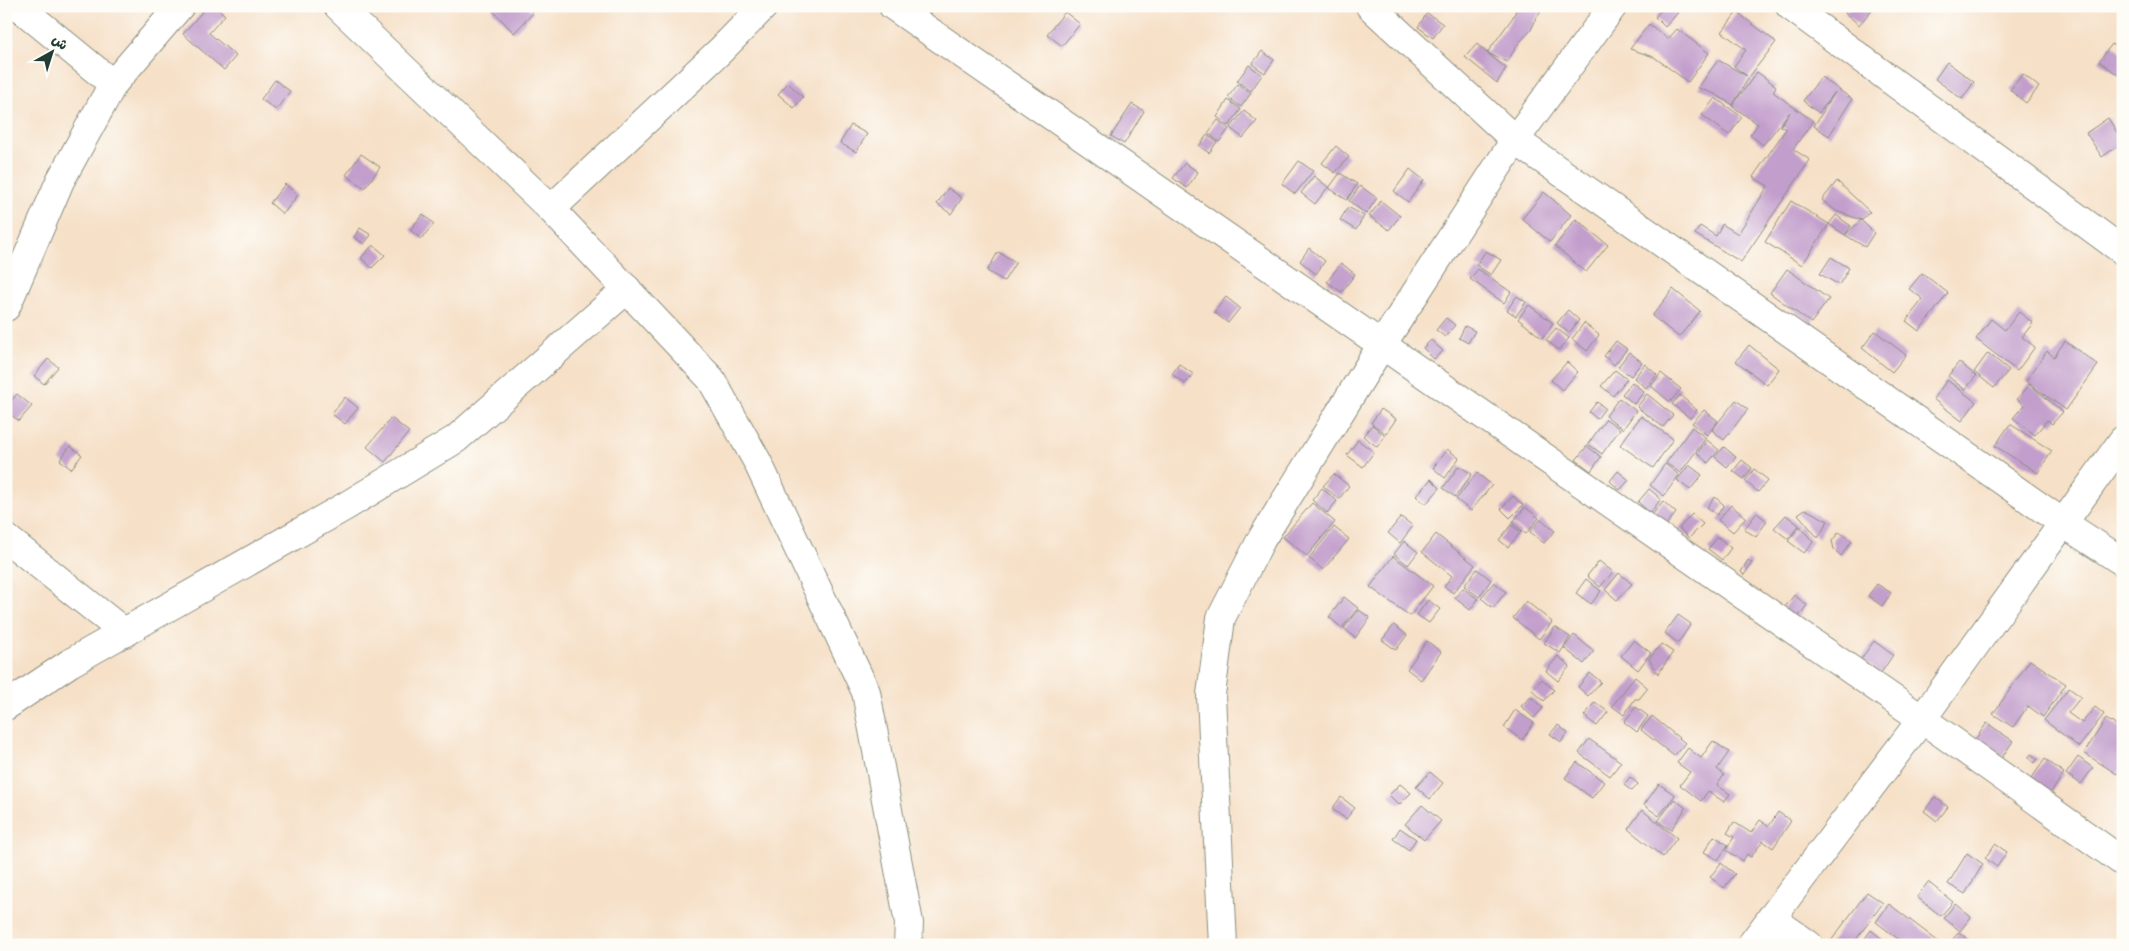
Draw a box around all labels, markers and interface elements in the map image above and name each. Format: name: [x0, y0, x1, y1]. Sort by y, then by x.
north arrow: [28, 28, 78, 78]
text: ش: [47, 29, 72, 56]

